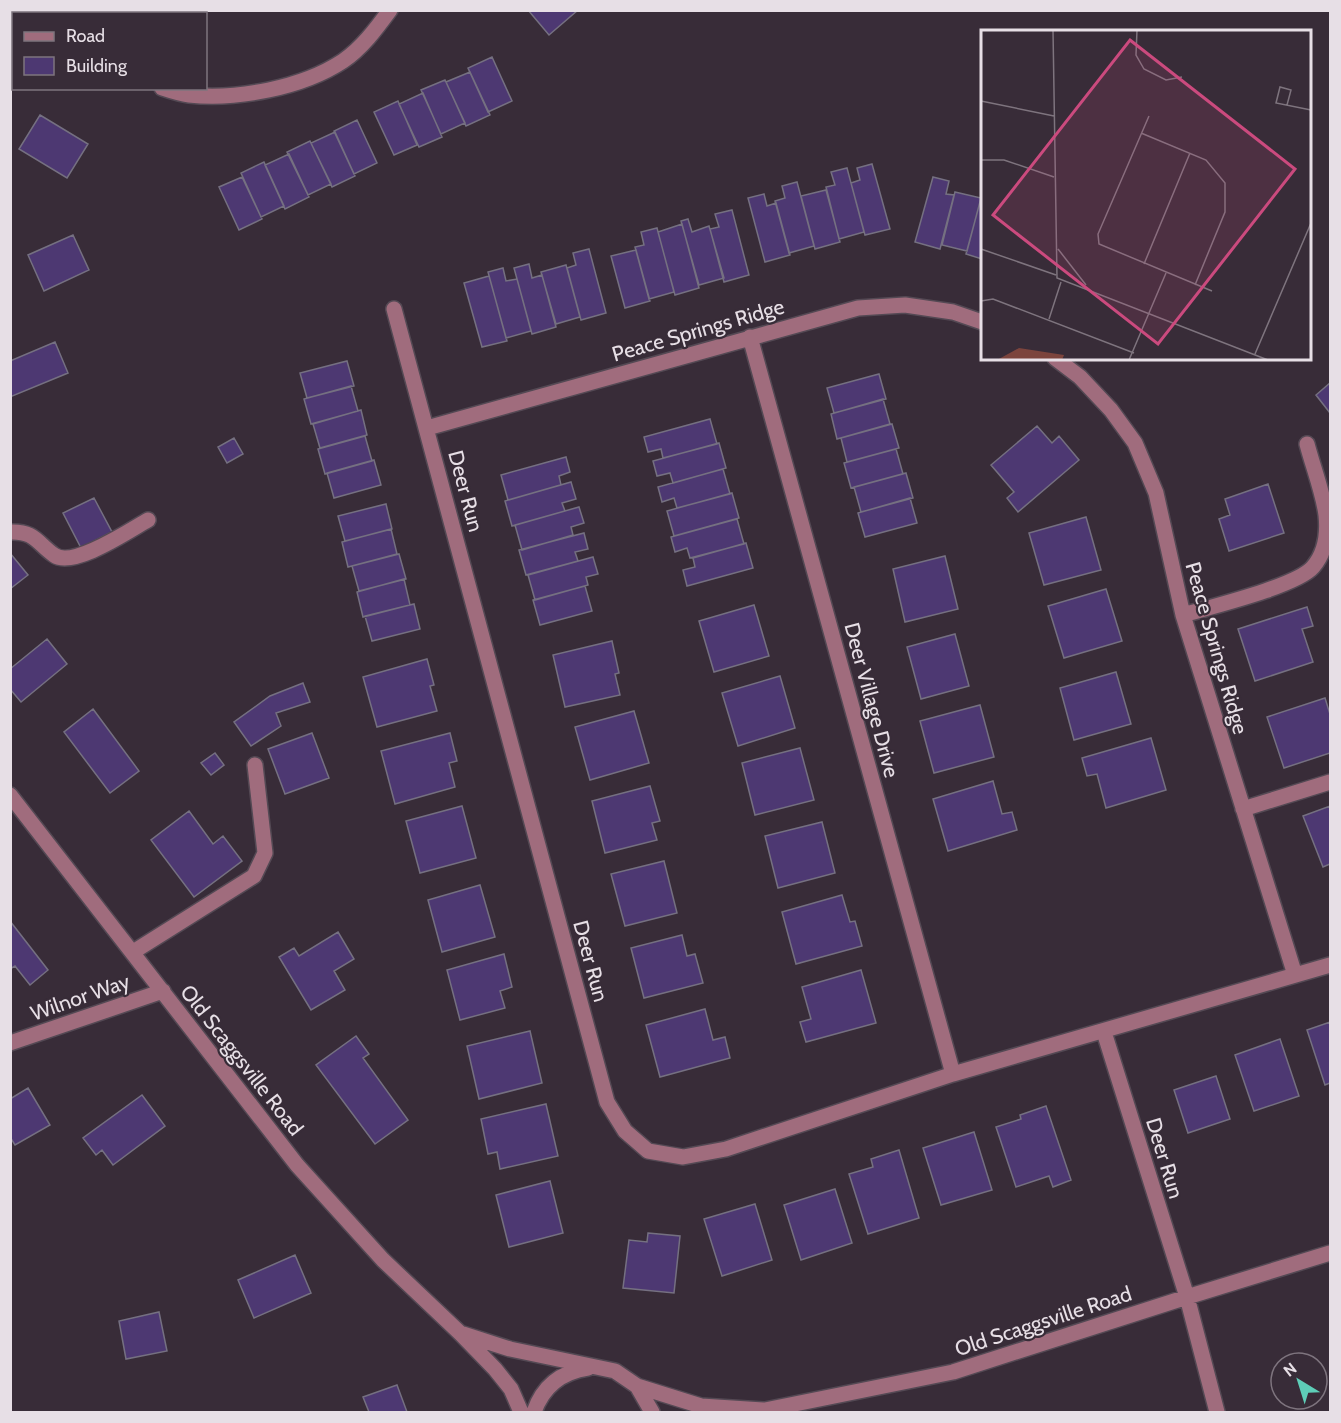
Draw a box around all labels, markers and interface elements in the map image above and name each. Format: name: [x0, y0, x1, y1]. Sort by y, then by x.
legend: [12, 12, 207, 90]
text: Road: [66, 25, 105, 47]
inset map: [981, 30, 1311, 360]
text: Building: [66, 55, 128, 77]
street label: Peace Springs Ridge: [609, 293, 787, 367]
street label: Deer Run: [443, 448, 489, 534]
street label: Peace Springs Ridge: [1180, 559, 1254, 737]
street label: Deer Village Drive: [839, 620, 905, 780]
street label: Deer Run: [568, 918, 614, 1004]
street label: Wilnor Way: [27, 968, 133, 1026]
street label: Old Scaggsville Road: [175, 980, 309, 1140]
street label: Deer Run: [1141, 1115, 1189, 1201]
street label: Old Scaggsville Road: [951, 1281, 1135, 1361]
north arrow: [1269, 1351, 1329, 1411]
text: N: [1280, 1359, 1300, 1381]

